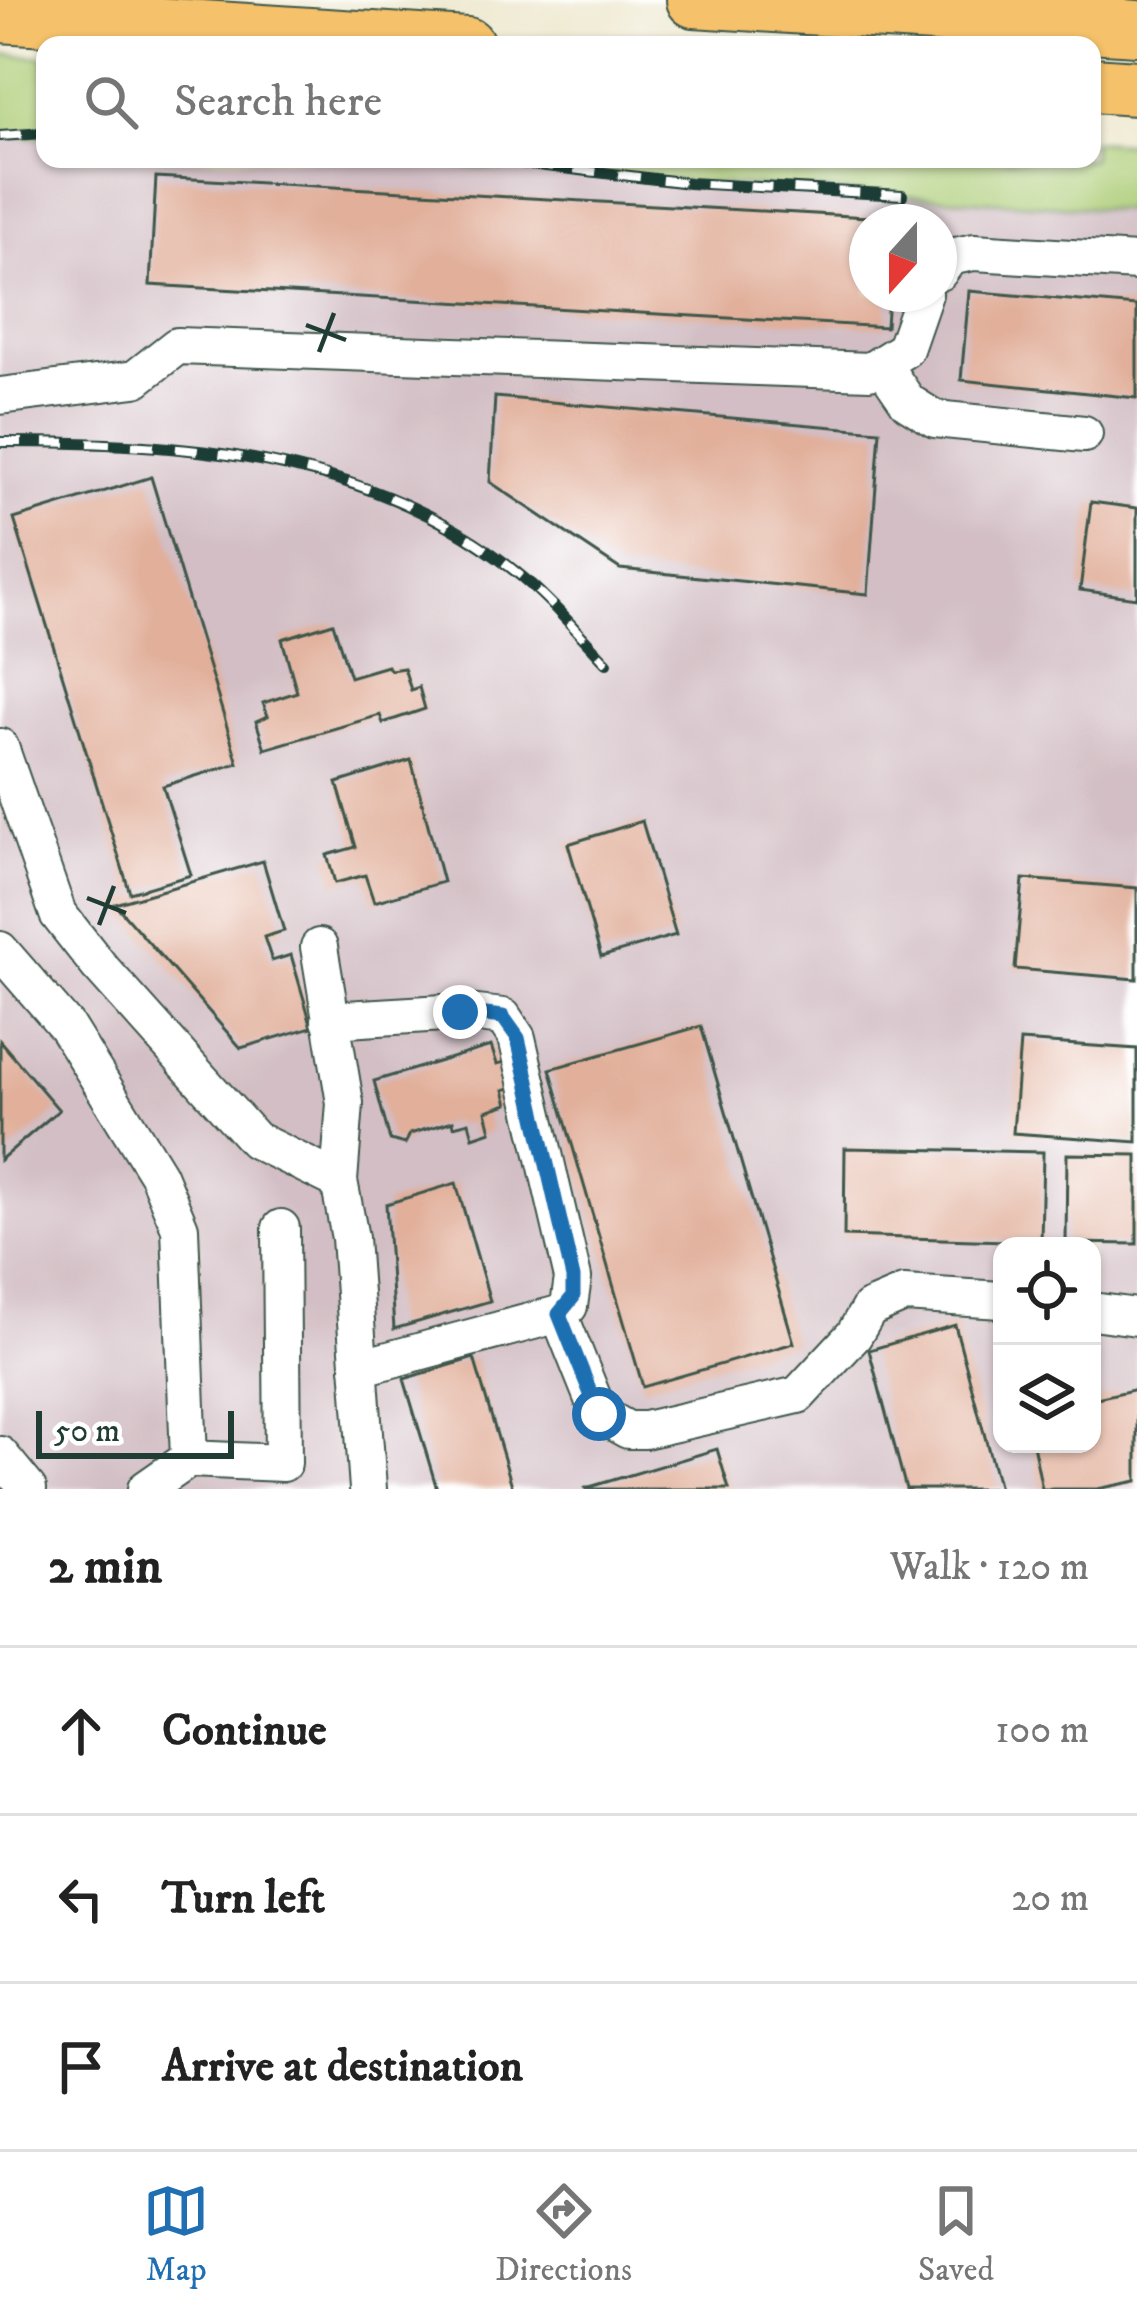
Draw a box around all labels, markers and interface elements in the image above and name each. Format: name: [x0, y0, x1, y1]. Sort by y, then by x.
search box: [36, 36, 1101, 168]
icon: search: [78, 69, 144, 135]
text: Search here: [174, 74, 382, 130]
north arrow: [849, 204, 957, 312]
route end: [433, 985, 487, 1039]
map controls: [993, 1237, 1101, 1453]
button: locate: [993, 1237, 1101, 1345]
button: layers: [993, 1345, 1101, 1453]
route start: [572, 1387, 626, 1441]
scale bar: [36, 1405, 234, 1458]
text: 50 m: [54, 1411, 120, 1452]
text: 2 min: [48, 1535, 162, 1599]
text: Walk · 120 m: [890, 1543, 1089, 1592]
icon: ahead: [48, 1698, 114, 1764]
text: Continue: [162, 1703, 327, 1759]
text: 100 m: [995, 1706, 1089, 1755]
icon: left: [48, 1866, 114, 1932]
text: Turn left: [162, 1871, 325, 1927]
text: 20 m: [1011, 1874, 1089, 1923]
icon: arrive: [48, 2034, 114, 2100]
text: Arrive at destination: [162, 2039, 523, 2095]
tab: Map: [143, 2178, 209, 2291]
tab: Directions: [495, 2178, 632, 2291]
tab: Saved: [918, 2178, 994, 2291]

